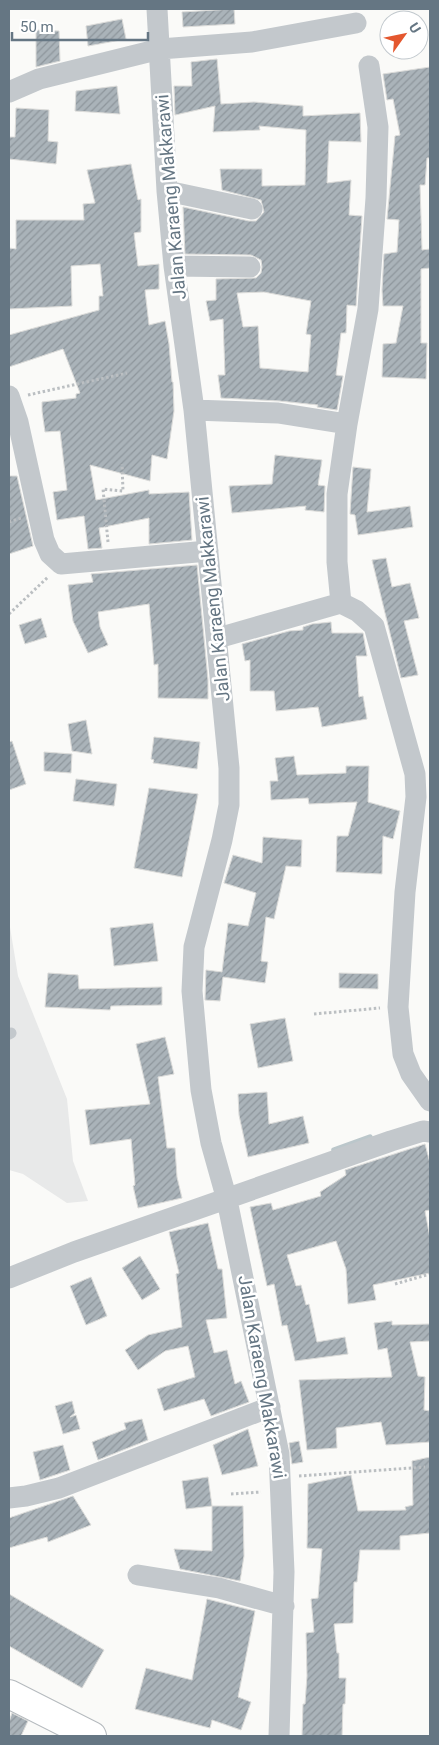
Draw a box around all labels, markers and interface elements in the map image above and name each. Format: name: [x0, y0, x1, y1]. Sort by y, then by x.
scale bar: [12, 10, 149, 42]
north arrow: [379, 10, 429, 60]
text: 50 m: [20, 18, 54, 36]
text: U: [406, 20, 424, 36]
street label: Jalan Karaeng Makkarawi: [151, 94, 190, 301]
street label: Jalan Karaeng Makkarawi: [191, 496, 234, 703]
street label: Jalan Karaeng Makkarawi: [234, 1274, 291, 1480]

